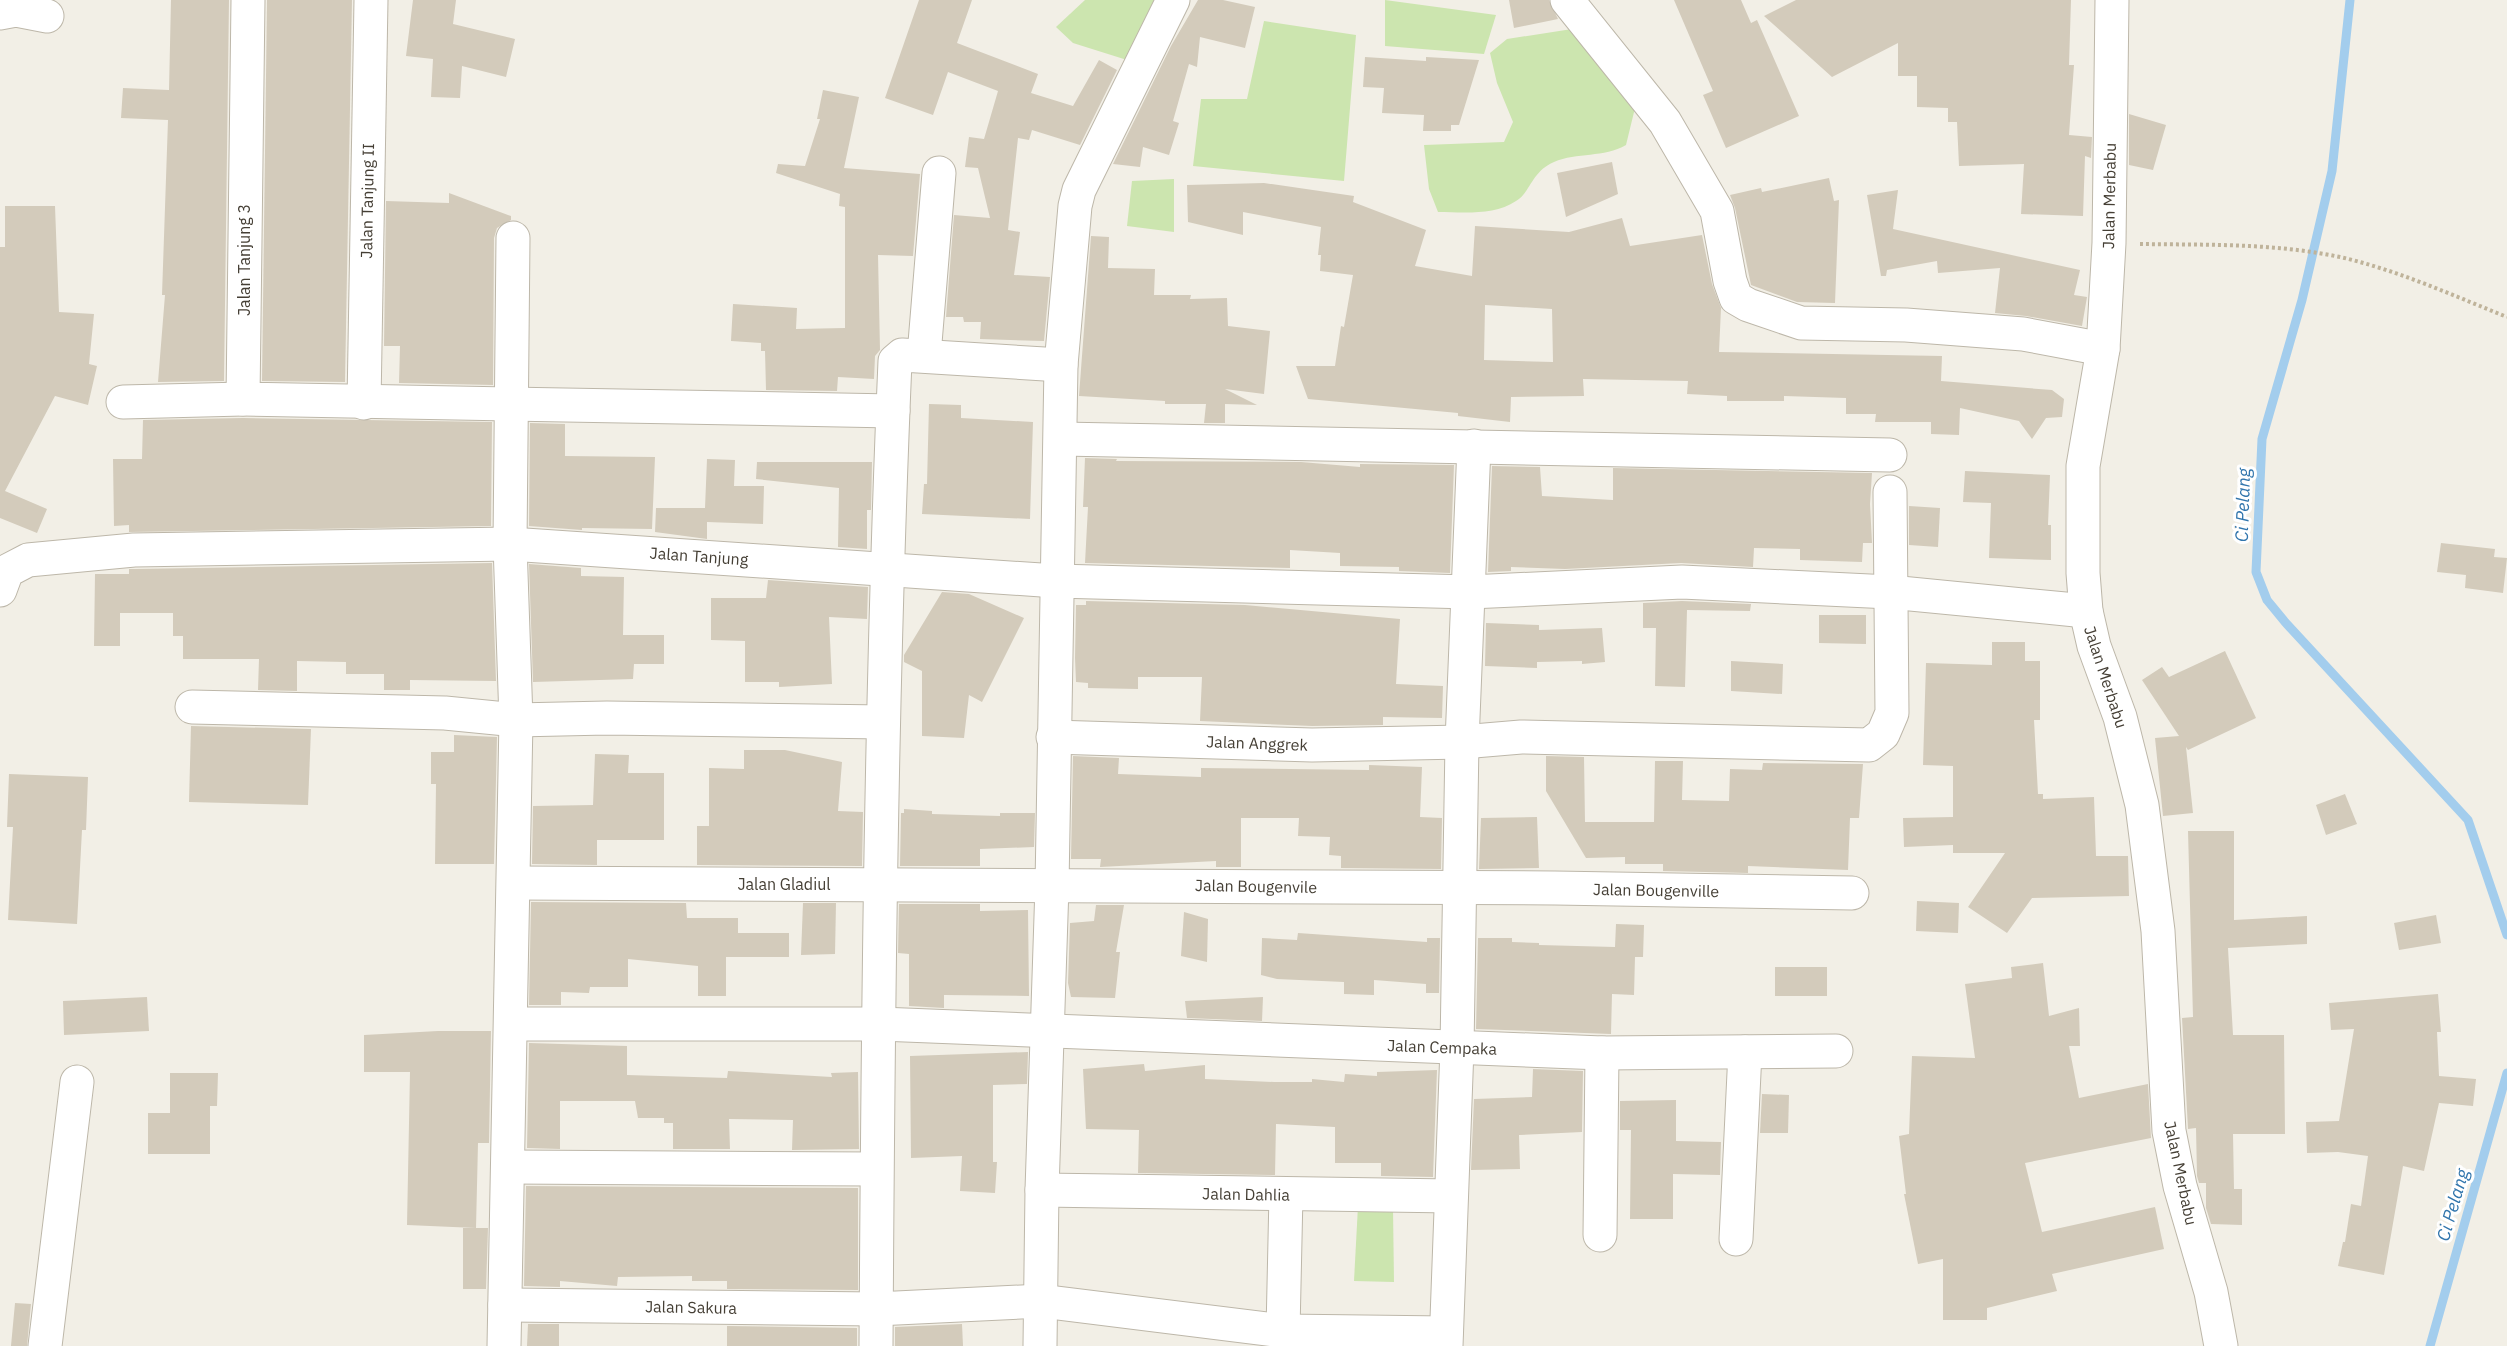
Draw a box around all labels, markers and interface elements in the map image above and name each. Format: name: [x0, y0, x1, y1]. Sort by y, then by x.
street label: Jalan Tanjung II: [356, 143, 378, 259]
street label: Jalan Merbabu: [2098, 143, 2120, 249]
street label: Jalan Tanjung 3: [234, 204, 254, 316]
water label: Ci Pelang: [2230, 467, 2255, 542]
street label: Jalan Tanjung: [649, 543, 749, 569]
street label: Jalan Merbabu: [2080, 623, 2132, 731]
street label: Jalan Anggrek: [1206, 731, 1309, 755]
street label: Jalan Gladiul: [737, 874, 831, 894]
street label: Jalan Bougenvile: [1195, 875, 1317, 897]
street label: Jalan Bougenville: [1593, 879, 1720, 901]
street label: Jalan Cempaka: [1387, 1035, 1498, 1059]
street label: Jalan Merbabu: [2160, 1119, 2202, 1227]
water label: Ci Pelang: [2431, 1165, 2474, 1244]
street label: Jalan Dahlia: [1202, 1183, 1290, 1205]
street label: Jalan Sakura: [645, 1296, 738, 1318]

